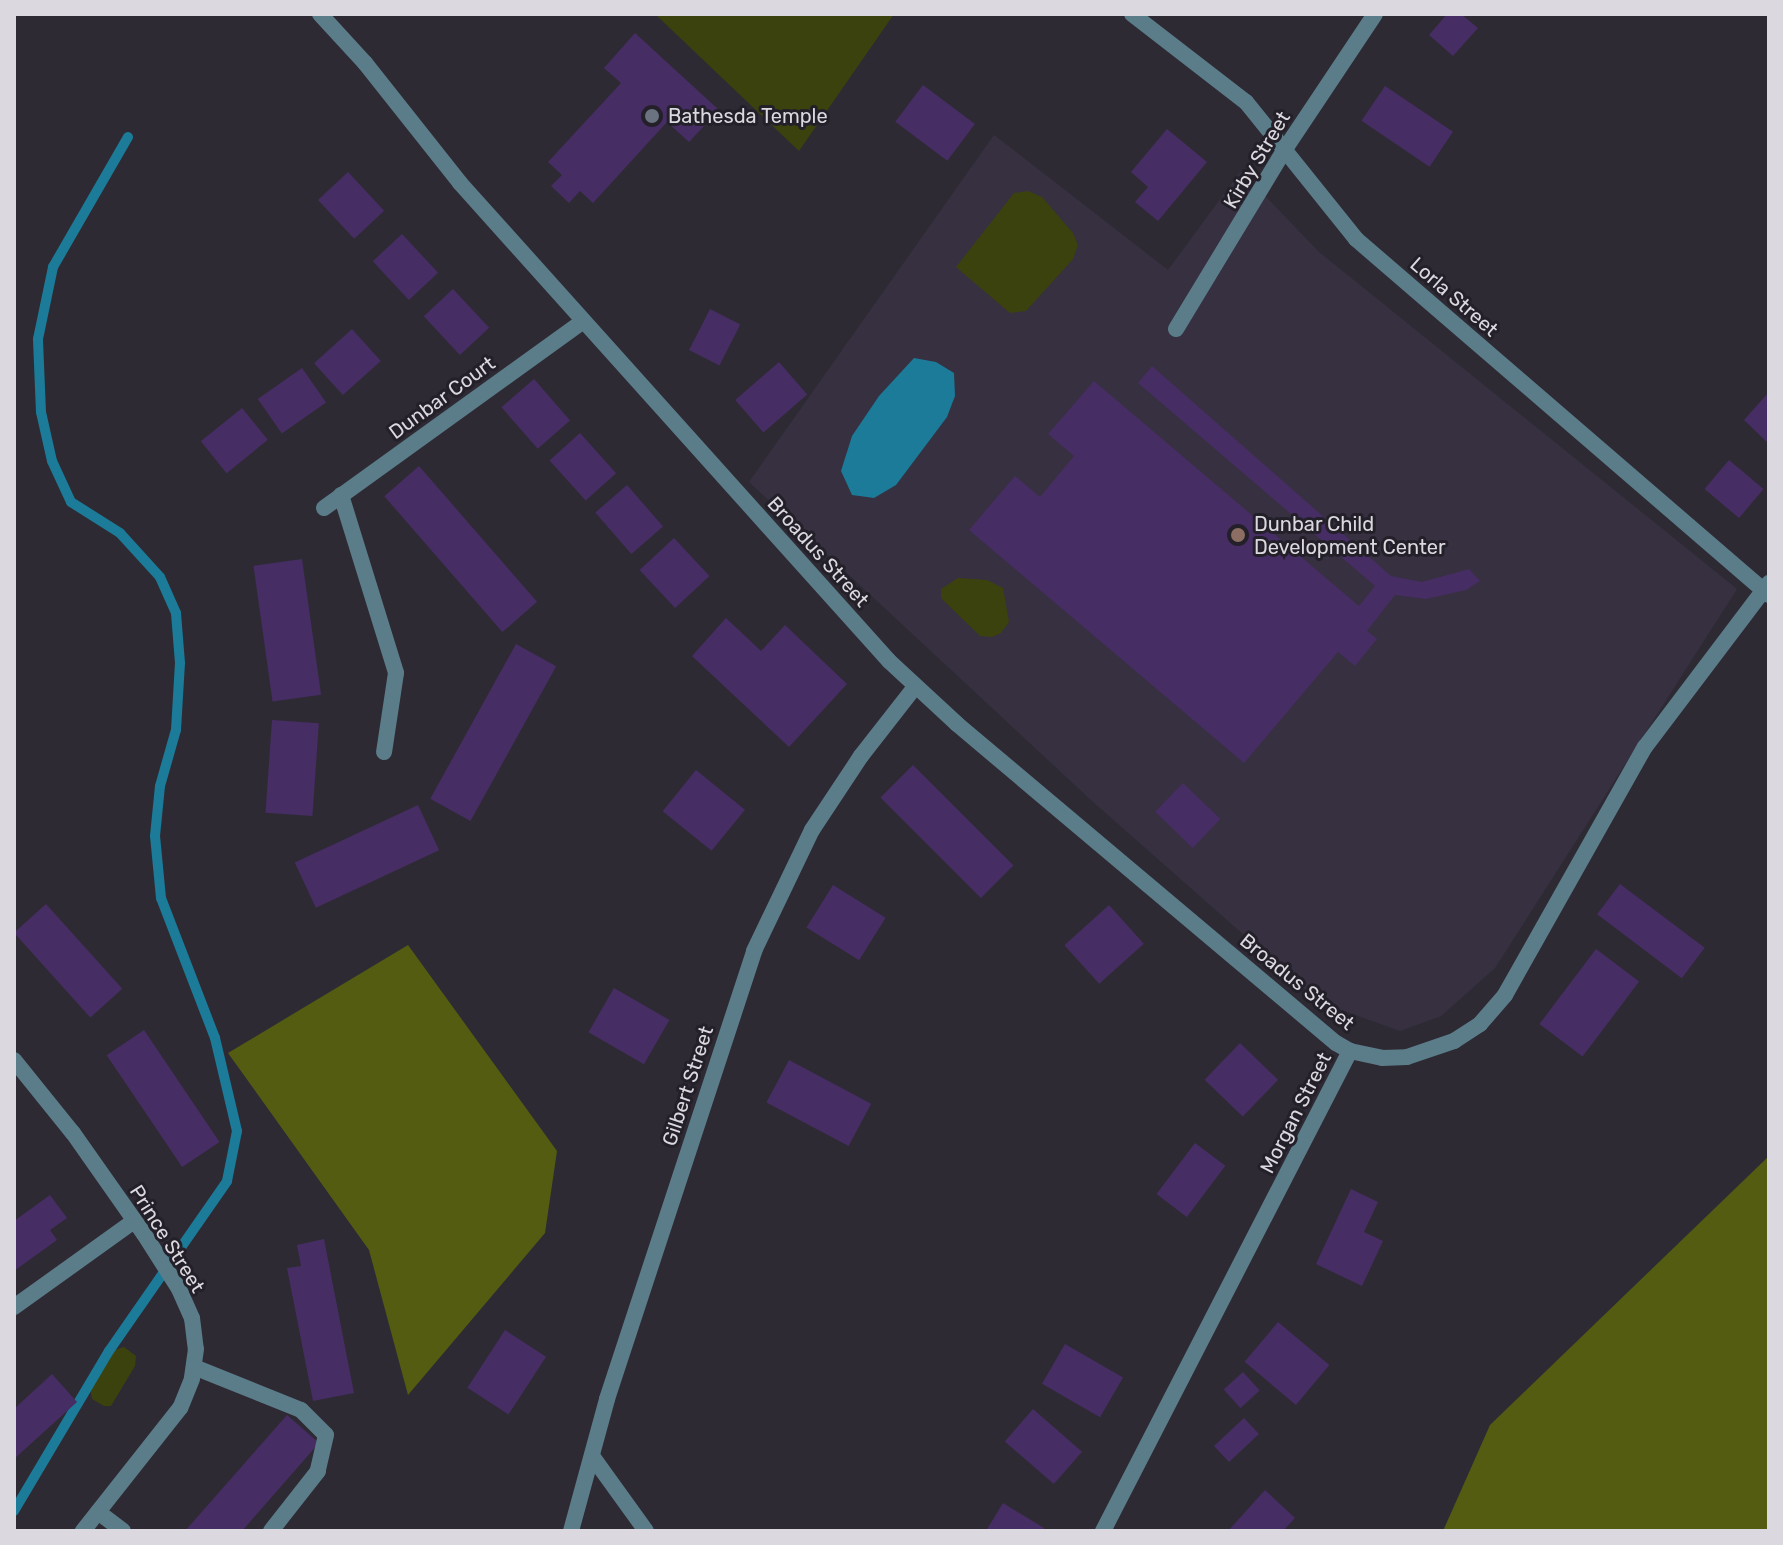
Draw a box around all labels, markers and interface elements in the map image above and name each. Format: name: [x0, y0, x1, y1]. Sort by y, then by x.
place label: Bathesda Temple: [668, 104, 828, 128]
marker: Bathesda Temple: [643, 107, 661, 125]
street label: Kirby Street: [1218, 107, 1296, 213]
street label: Lorla Street: [1405, 252, 1503, 342]
street label: Dunbar Court: [384, 351, 500, 445]
street label: Broadus Street: [762, 492, 874, 612]
place label: Dunbar Child Development Center: [1254, 512, 1446, 559]
marker: Dunbar Child Development Center: [1229, 526, 1247, 544]
street label: Broadus Street: [1235, 929, 1359, 1035]
street label: Gilbert Street: [657, 1023, 719, 1149]
street label: Morgan Street: [1255, 1048, 1337, 1178]
street label: Prince Street: [124, 1181, 210, 1297]

